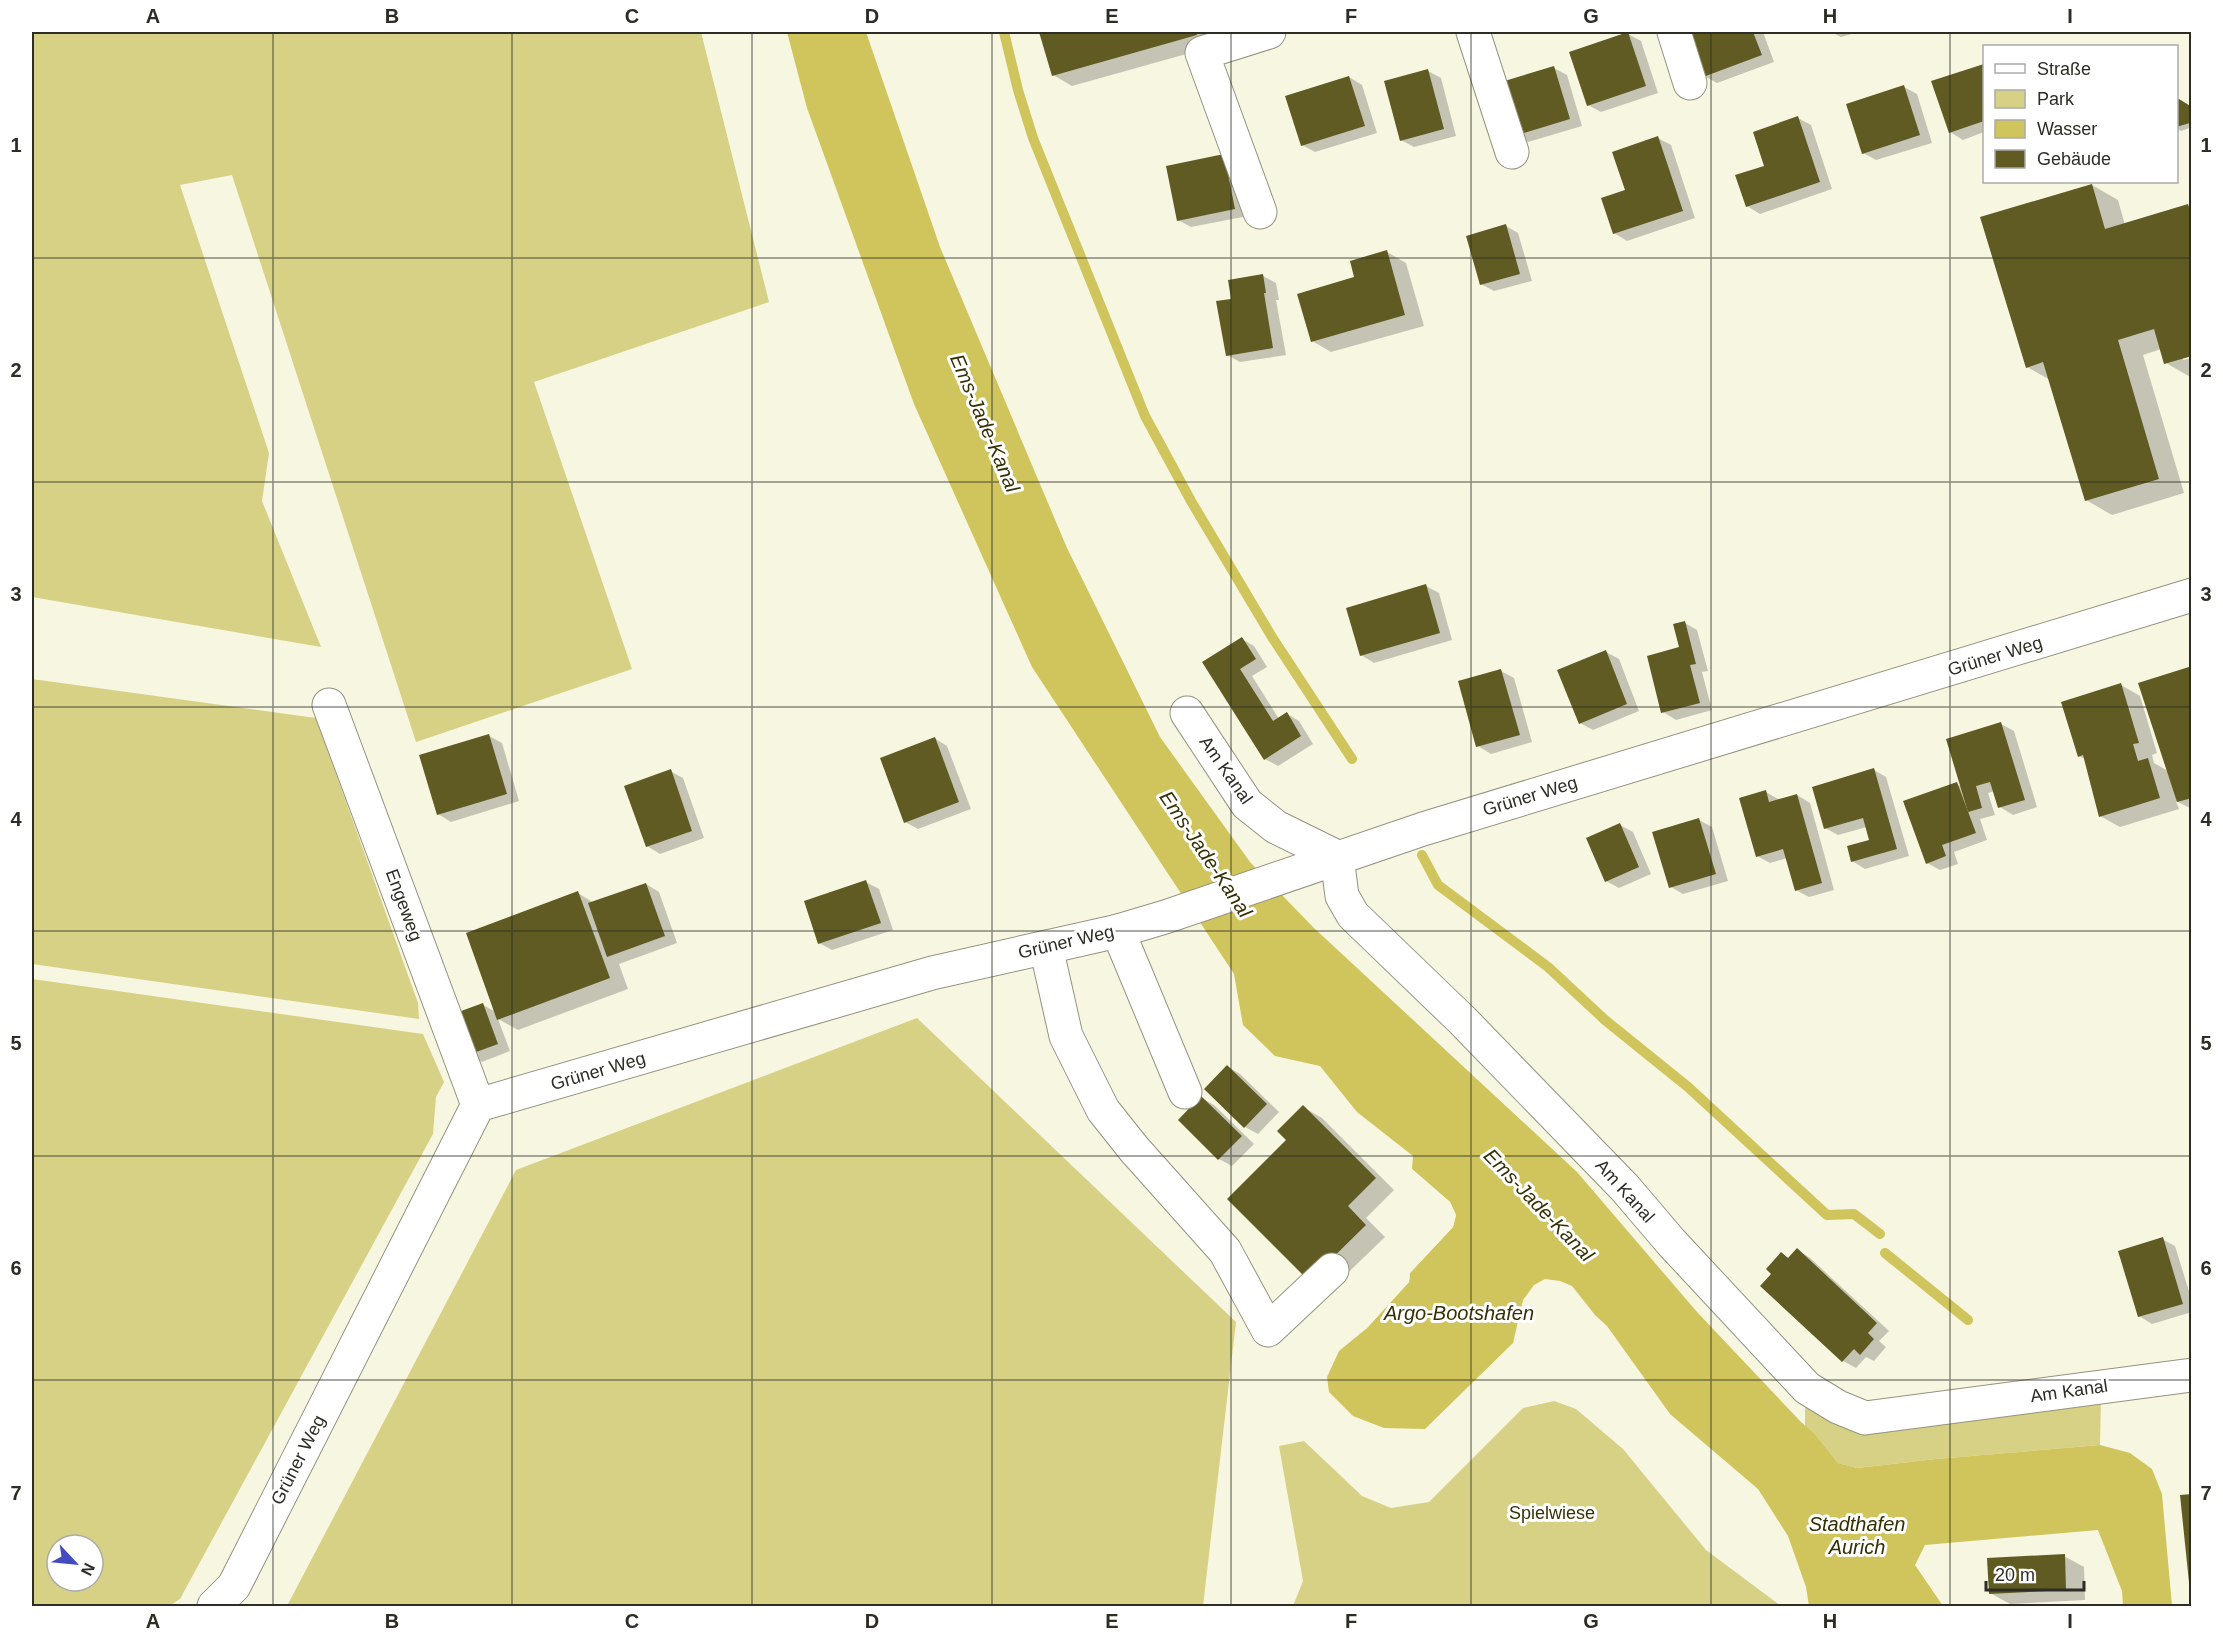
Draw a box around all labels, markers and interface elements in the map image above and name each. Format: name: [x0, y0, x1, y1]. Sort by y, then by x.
text: A: [146, 5, 160, 27]
text: B: [385, 5, 399, 27]
text: C: [625, 5, 639, 27]
text: D: [865, 5, 879, 27]
text: E: [1105, 5, 1119, 27]
text: F: [1345, 5, 1357, 27]
text: G: [1583, 5, 1599, 27]
text: H: [1823, 5, 1837, 27]
text: I: [2067, 5, 2073, 27]
legend: [1983, 45, 2178, 183]
text: Straße: [2037, 59, 2091, 79]
text: Park: [2037, 89, 2075, 109]
text: Wasser: [2037, 119, 2097, 139]
text: 1: [10, 134, 22, 156]
text: 1: [2200, 134, 2212, 156]
text: Gebäude: [2037, 149, 2111, 169]
water label: Ems-Jade-Kanal: [946, 351, 1024, 496]
text: 2: [10, 359, 22, 381]
text: 2: [2200, 359, 2212, 381]
text: 3: [10, 583, 22, 605]
text: 3: [2200, 583, 2212, 605]
street label: Grüner Weg: [1945, 632, 2045, 680]
street label: Am Kanal: [1195, 732, 1257, 808]
street label: Grüner Weg: [1480, 772, 1580, 820]
water label: Ems-Jade-Kanal: [1156, 787, 1257, 922]
text: 4: [10, 808, 22, 830]
text: 4: [2200, 808, 2212, 830]
street label: Engeweg: [382, 866, 426, 944]
street label: Grüner Weg: [1016, 921, 1116, 963]
text: 5: [10, 1032, 22, 1054]
text: 5: [2200, 1032, 2212, 1054]
street label: Grüner Weg: [548, 1048, 648, 1094]
water label: Ems-Jade-Kanal: [1480, 1144, 1599, 1266]
street label: Am Kanal: [1591, 1155, 1659, 1227]
text: 6: [10, 1257, 22, 1279]
text: 6: [2200, 1257, 2212, 1279]
water label: Argo-Bootshafen: [1383, 1302, 1534, 1324]
street label: Am Kanal: [2029, 1376, 2109, 1406]
street label: Grüner Weg: [267, 1412, 329, 1508]
text: 7: [10, 1482, 22, 1504]
text: 7: [2200, 1482, 2212, 1504]
park label: Spielwiese: [1509, 1503, 1595, 1523]
water label: Stadthafen Aurich: [1809, 1513, 1905, 1558]
north arrow: [45, 1533, 105, 1593]
scale bar: [1986, 1554, 2084, 1592]
text: N: [78, 1560, 98, 1578]
text: 20 m: [1995, 1565, 2035, 1585]
text: A: [146, 1610, 160, 1632]
text: B: [385, 1610, 399, 1632]
text: C: [625, 1610, 639, 1632]
text: D: [865, 1610, 879, 1632]
text: E: [1105, 1610, 1119, 1632]
text: F: [1345, 1610, 1357, 1632]
text: G: [1583, 1610, 1599, 1632]
text: H: [1823, 1610, 1837, 1632]
text: I: [2067, 1610, 2073, 1632]

